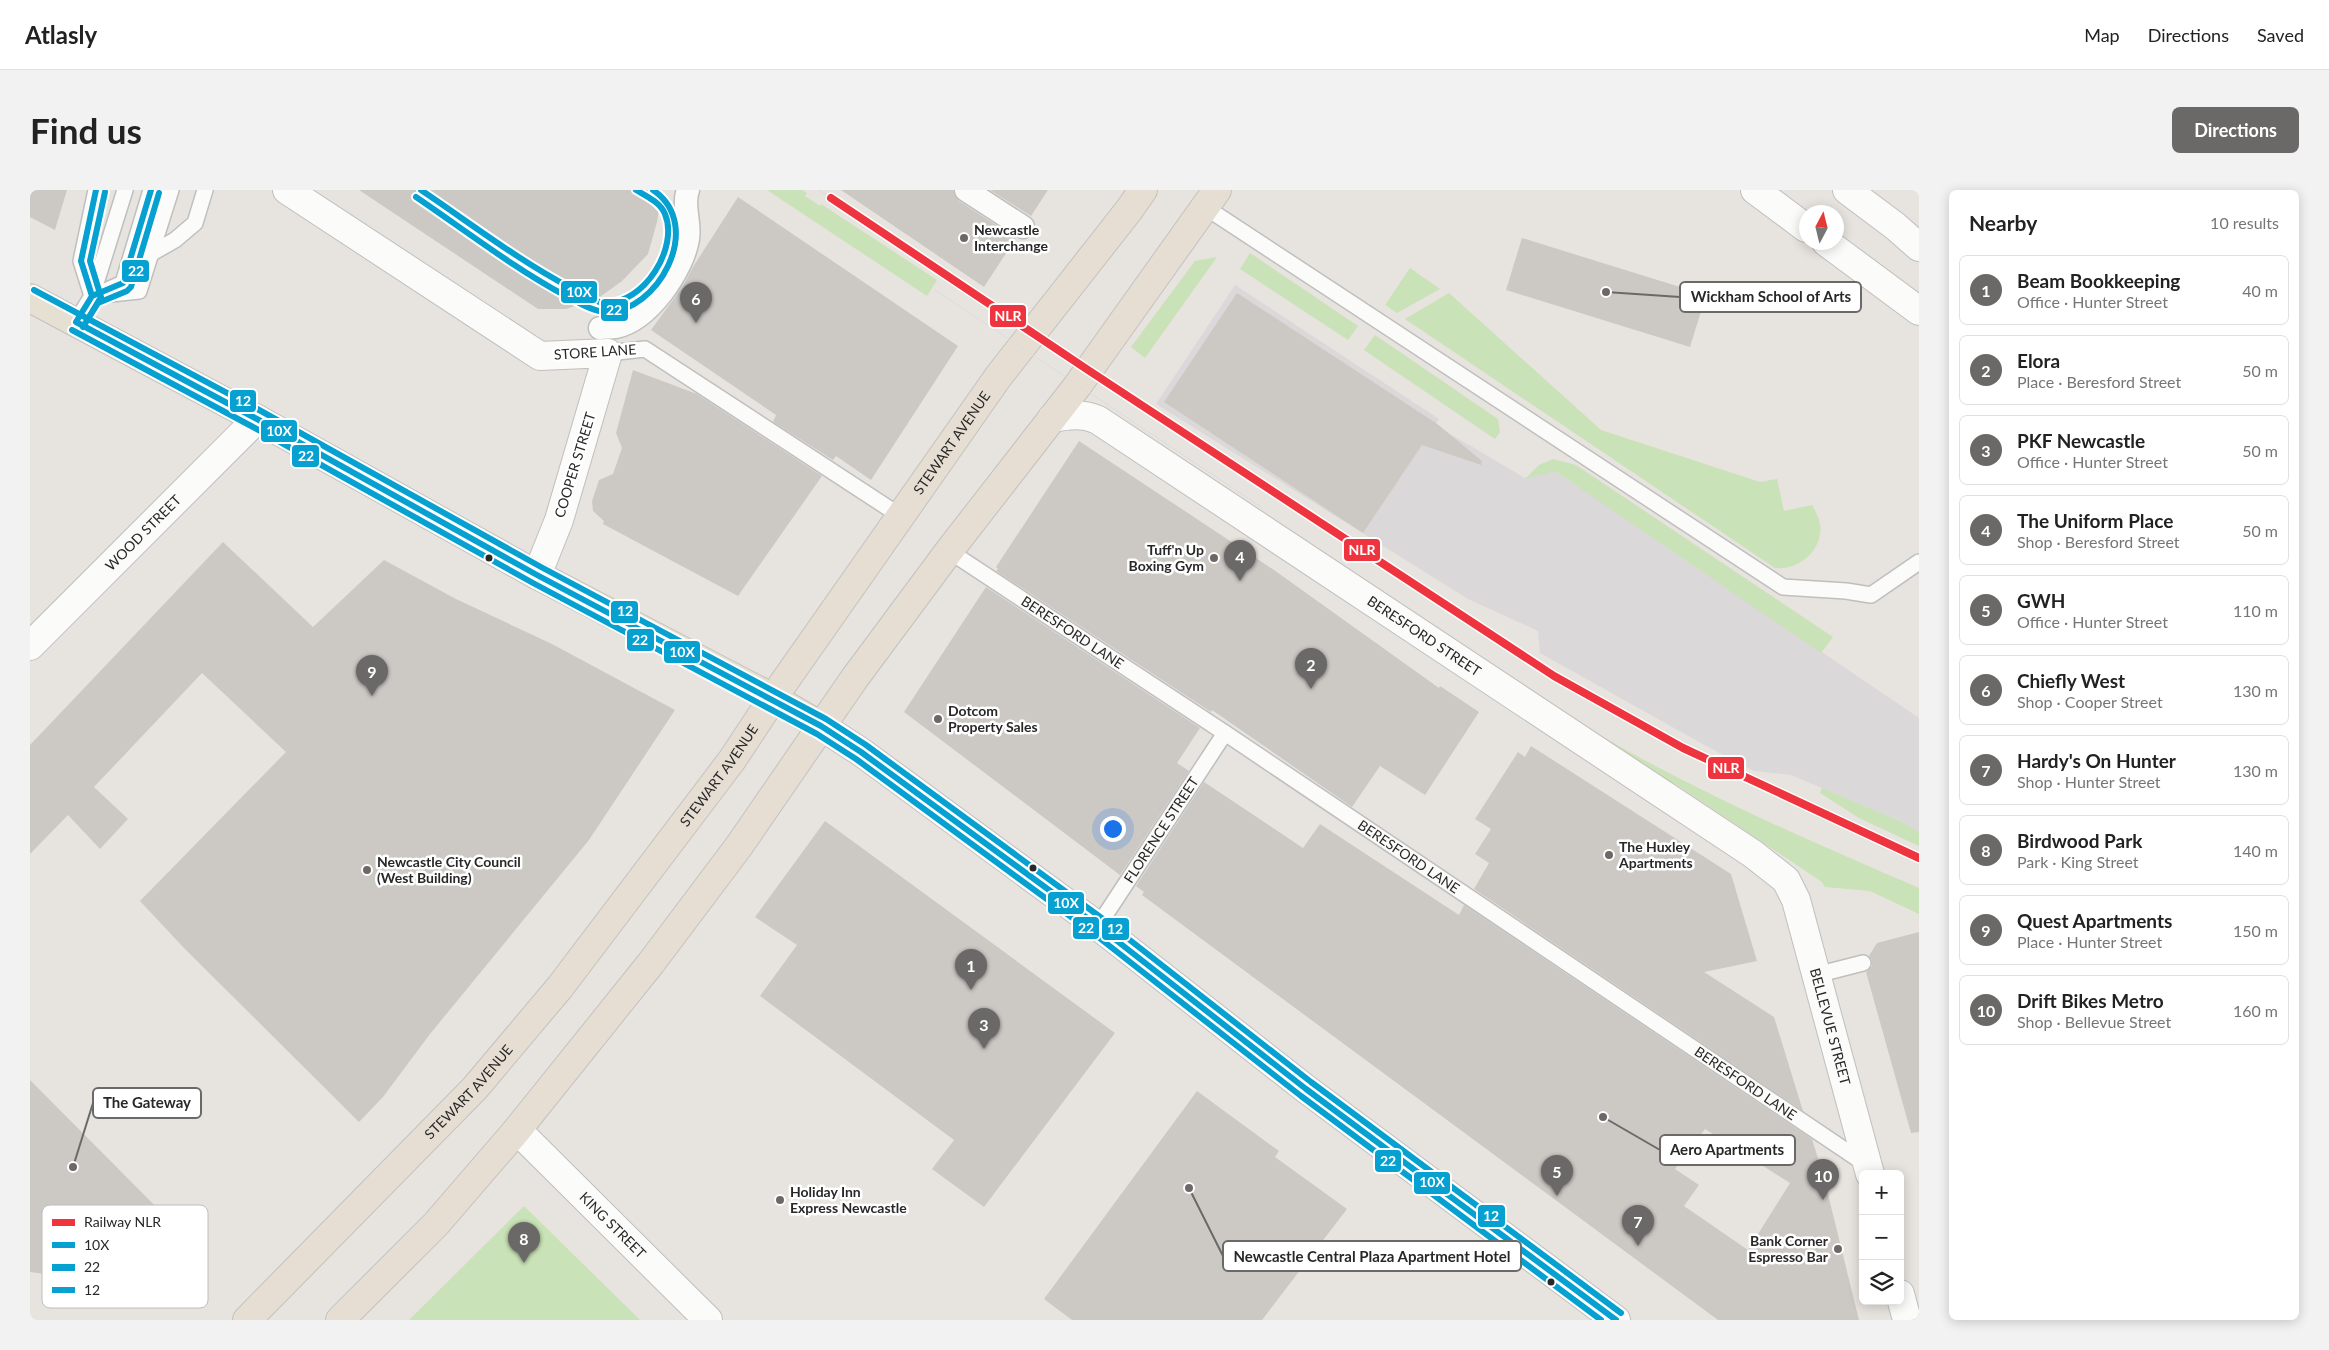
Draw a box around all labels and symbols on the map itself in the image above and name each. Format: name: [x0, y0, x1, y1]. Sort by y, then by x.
north arrow: [1799, 205, 1844, 250]
place label: Newcastle Interchange: [974, 221, 1048, 254]
marker: Newcastle Interchange: [958, 232, 970, 244]
line badge: 22: [121, 259, 150, 283]
text: 22: [128, 262, 144, 279]
line badge: 10X: [560, 280, 598, 304]
pin: 6: [680, 282, 712, 323]
callout: Wickham School of Arts: [1680, 282, 1861, 312]
text: 10X: [566, 283, 592, 300]
text: Wickham School of Arts: [1691, 287, 1852, 305]
line badge: 22: [600, 298, 629, 322]
text: 22: [606, 301, 622, 318]
line badge: NLR: [989, 304, 1027, 328]
text: NLR: [994, 307, 1023, 324]
street label: STORE LANE: [553, 340, 637, 363]
street label: STEWART AVENUE: [909, 388, 993, 497]
line badge: 12: [229, 389, 257, 413]
text: 12: [235, 392, 251, 409]
street label: COOPER STREET: [550, 409, 599, 520]
line badge: 10X: [260, 419, 298, 443]
text: 10X: [266, 422, 292, 439]
line badge: 22: [291, 444, 320, 468]
text: 22: [298, 447, 314, 464]
street label: WOOD STREET: [101, 491, 185, 574]
line badge: NLR: [1343, 538, 1381, 562]
pin: 4: [1224, 540, 1256, 581]
place label: Tuff'n Up Boxing Gym: [1129, 541, 1204, 574]
text: NLR: [1348, 541, 1377, 558]
marker: Tuff'n Up Boxing Gym: [1208, 552, 1220, 564]
unlabelled marker: [484, 553, 494, 563]
street label: BERESFORD LANE: [1018, 592, 1127, 672]
street label: BERESFORD STREET: [1364, 592, 1485, 680]
line badge: 12: [610, 600, 639, 624]
text: 12: [617, 602, 633, 619]
line badge: 22: [626, 628, 655, 652]
text: 22: [632, 631, 648, 648]
line badge: 10X: [663, 640, 701, 664]
text: 10X: [669, 643, 695, 660]
pin: 2: [1295, 648, 1327, 689]
pin: 9: [356, 655, 388, 696]
place label: Dotcom Property Sales: [948, 702, 1038, 735]
marker: Dotcom Property Sales: [932, 713, 944, 725]
street label: STEWART AVENUE: [676, 721, 761, 830]
line badge: NLR: [1707, 756, 1745, 780]
text: NLR: [1712, 759, 1741, 776]
street label: FLORENCE STREET: [1120, 773, 1202, 886]
your location: [1100, 816, 1126, 842]
street label: BERESFORD LANE: [1355, 816, 1463, 897]
place label: The Huxley Apartments: [1618, 838, 1693, 871]
marker: The Huxley Apartments: [1603, 849, 1615, 861]
place label: Newcastle City Council (West Building): [377, 853, 521, 886]
unlabelled marker: [1028, 863, 1038, 873]
marker: Newcastle City Council (West Building): [361, 864, 373, 876]
line badge: 10X: [1047, 891, 1085, 915]
text: 10X: [1053, 894, 1079, 911]
line badge: 22: [1072, 916, 1100, 940]
line badge: 12: [1101, 917, 1130, 941]
text: 22: [1078, 919, 1094, 936]
text: 12: [1107, 920, 1123, 937]
pin: 1: [955, 949, 987, 990]
street label: BELLEVUE STREET: [1807, 966, 1855, 1087]
pin: 3: [968, 1008, 1000, 1049]
street label: STEWART AVENUE: [421, 1041, 516, 1142]
street label: BERESFORD LANE: [1692, 1043, 1800, 1123]
callout: The Gateway: [93, 1088, 201, 1118]
text: The Gateway: [103, 1093, 191, 1111]
callout: Aero Apartments: [1660, 1135, 1795, 1165]
text: Aero Apartments: [1669, 1140, 1784, 1158]
line badge: 22: [1374, 1149, 1402, 1173]
text: 22: [1380, 1152, 1396, 1169]
pin: 5: [1541, 1155, 1573, 1196]
pin: 10: [1807, 1159, 1839, 1200]
line badge: 10X: [1413, 1171, 1451, 1195]
text: 10X: [1419, 1173, 1445, 1190]
place label: Holiday Inn Express Newcastle: [790, 1183, 907, 1216]
street label: KING STREET: [576, 1188, 650, 1262]
marker: Holiday Inn Express Newcastle: [774, 1194, 786, 1206]
line badge: 12: [1477, 1204, 1506, 1228]
legend: [42, 1205, 208, 1308]
pin: 7: [1622, 1205, 1654, 1246]
text: 12: [1483, 1207, 1499, 1224]
text: Railway NLR: [84, 1213, 161, 1230]
pin: 8: [508, 1222, 540, 1263]
place label: Bank Corner Espresso Bar: [1748, 1232, 1829, 1265]
text: 10X: [84, 1236, 109, 1253]
callout: Newcastle Central Plaza Apartment Hotel: [1223, 1241, 1521, 1271]
marker: Bank Corner Espresso Bar: [1832, 1243, 1844, 1255]
text: Newcastle Central Plaza Apartment Hotel: [1234, 1247, 1510, 1265]
text: 22: [84, 1258, 100, 1275]
unlabelled marker: [1546, 1277, 1556, 1287]
text: 12: [84, 1281, 100, 1298]

